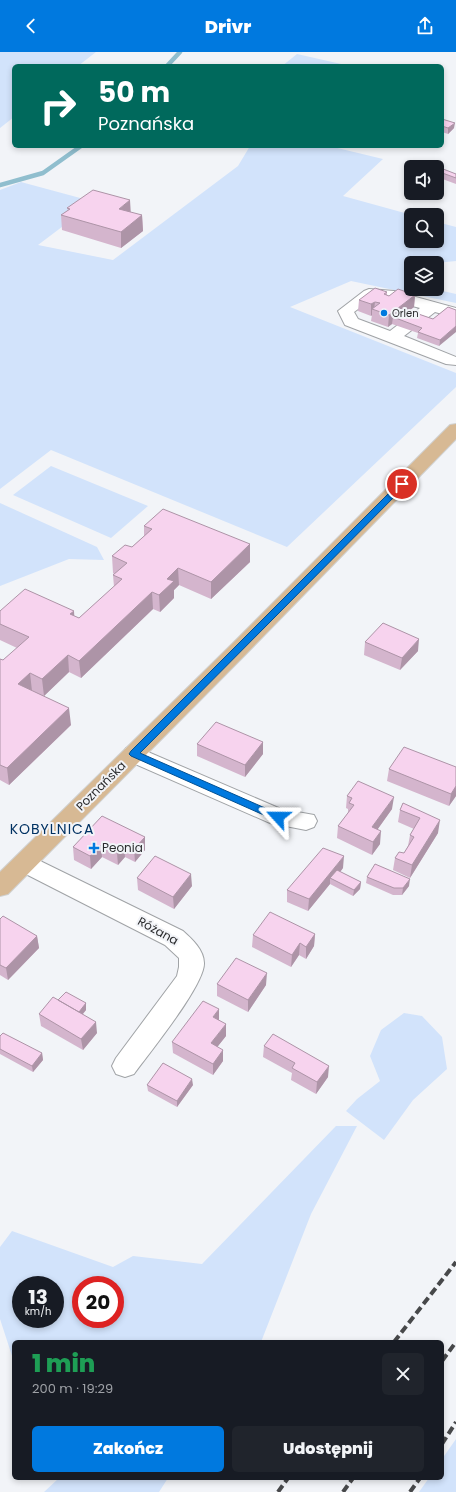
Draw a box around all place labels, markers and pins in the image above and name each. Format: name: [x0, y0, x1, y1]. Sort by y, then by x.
place label: Orlen: [392, 306, 419, 321]
marker: Orlen: [379, 308, 389, 318]
pin: [385, 467, 419, 501]
place label: Peonia: [102, 839, 143, 856]
marker: Peonia: [89, 843, 99, 853]

